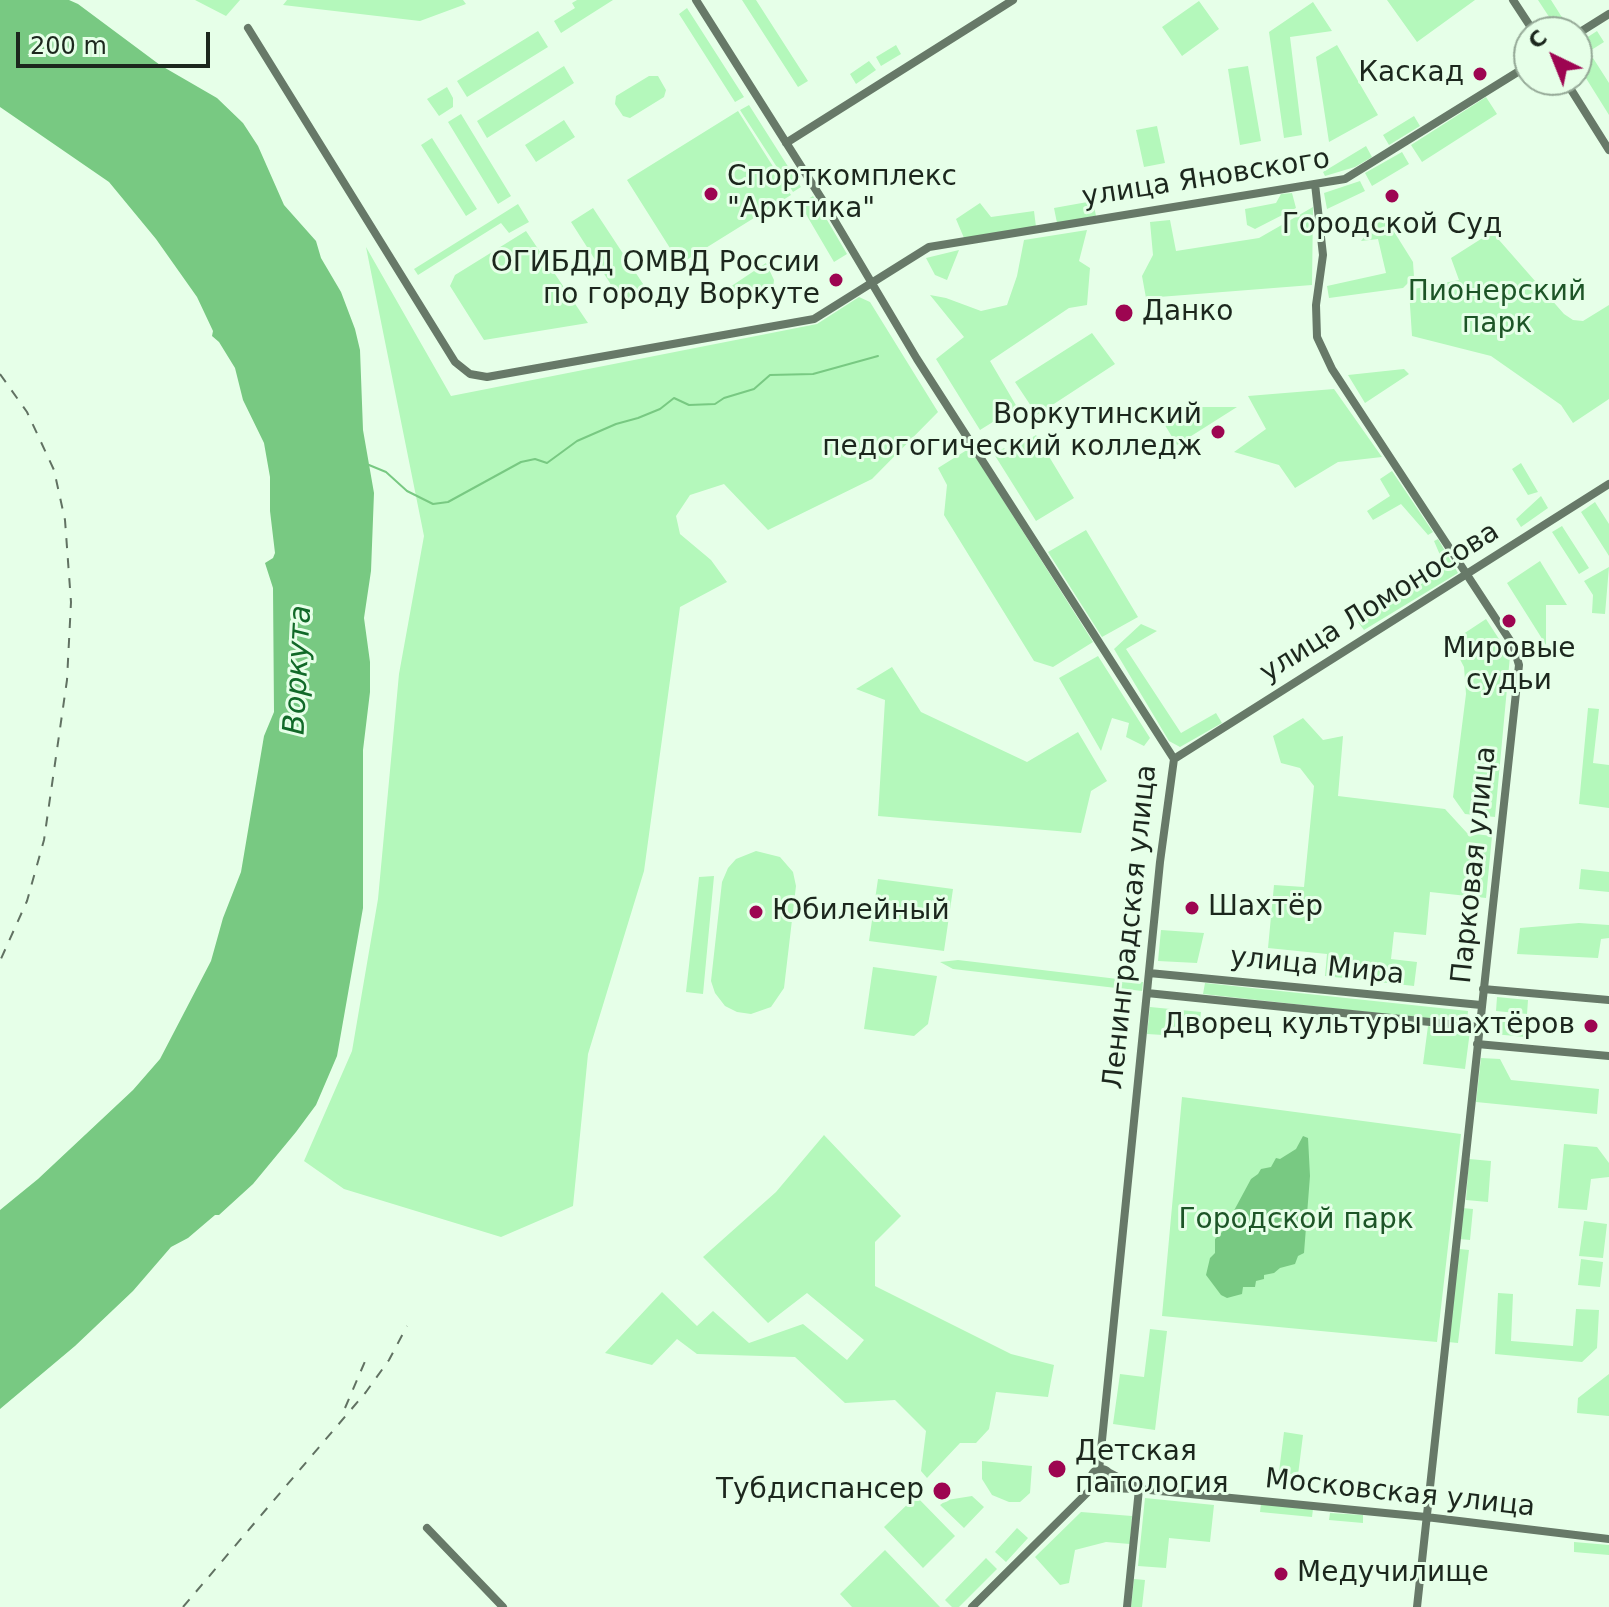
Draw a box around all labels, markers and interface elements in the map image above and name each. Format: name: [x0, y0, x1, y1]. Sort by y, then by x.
scale bar: [20, 16, 214, 66]
north arrow: [1513, 16, 1593, 96]
text: С: [1523, 25, 1552, 54]
text: 200 m: [30, 32, 107, 60]
place label: Каскад: [1358, 57, 1464, 91]
marker: Каскад: [1471, 65, 1489, 83]
street label: улица Яновского: [1080, 143, 1332, 215]
place label: Спорткомплекс "Арктика": [727, 161, 957, 227]
marker: Спорткомплекс "Арктика": [702, 185, 720, 203]
marker: Городской Суд: [1383, 187, 1401, 205]
place label: Городской Суд: [1282, 209, 1502, 243]
place label: ОГИБДД ОМВД России по городу Воркуте: [491, 247, 820, 313]
marker: ОГИБДД ОМВД России по городу Воркуте: [827, 271, 845, 289]
park label: Пионерский парк: [1408, 276, 1586, 342]
place label: Данко: [1142, 296, 1233, 330]
marker: Данко: [1113, 302, 1135, 324]
place label: Воркутинский педогогический колледж: [822, 399, 1202, 465]
marker: Воркутинский педогогический колледж: [1209, 423, 1227, 441]
street label: улица Ломоносова: [1254, 516, 1506, 690]
water label: Воркута: [278, 604, 320, 736]
marker: Мировые судьи: [1500, 612, 1518, 630]
place label: Мировые судьи: [1442, 633, 1576, 699]
street label: Парковая улица: [1446, 745, 1504, 985]
street label: Ленинградская улица: [1097, 763, 1165, 1091]
place label: Шахтёр: [1208, 891, 1323, 925]
place label: Юбилейный: [772, 895, 950, 929]
marker: Шахтёр: [1183, 899, 1201, 917]
marker: Юбилейный: [747, 903, 765, 921]
street label: улица Мира: [1228, 941, 1406, 993]
place label: Дворец культуры шахтёров: [1163, 1009, 1575, 1043]
marker: Дворец культуры шахтёров: [1582, 1017, 1600, 1035]
park label: Городской парк: [1178, 1204, 1414, 1238]
place label: Детская патология: [1075, 1436, 1229, 1502]
marker: Детская патология: [1046, 1458, 1068, 1480]
street label: Московская улица: [1263, 1463, 1537, 1525]
place label: Тубдиспансер: [716, 1474, 924, 1508]
marker: Тубдиспансер: [931, 1480, 953, 1502]
place label: Медучилище: [1297, 1557, 1489, 1591]
marker: Медучилище: [1272, 1565, 1290, 1583]

